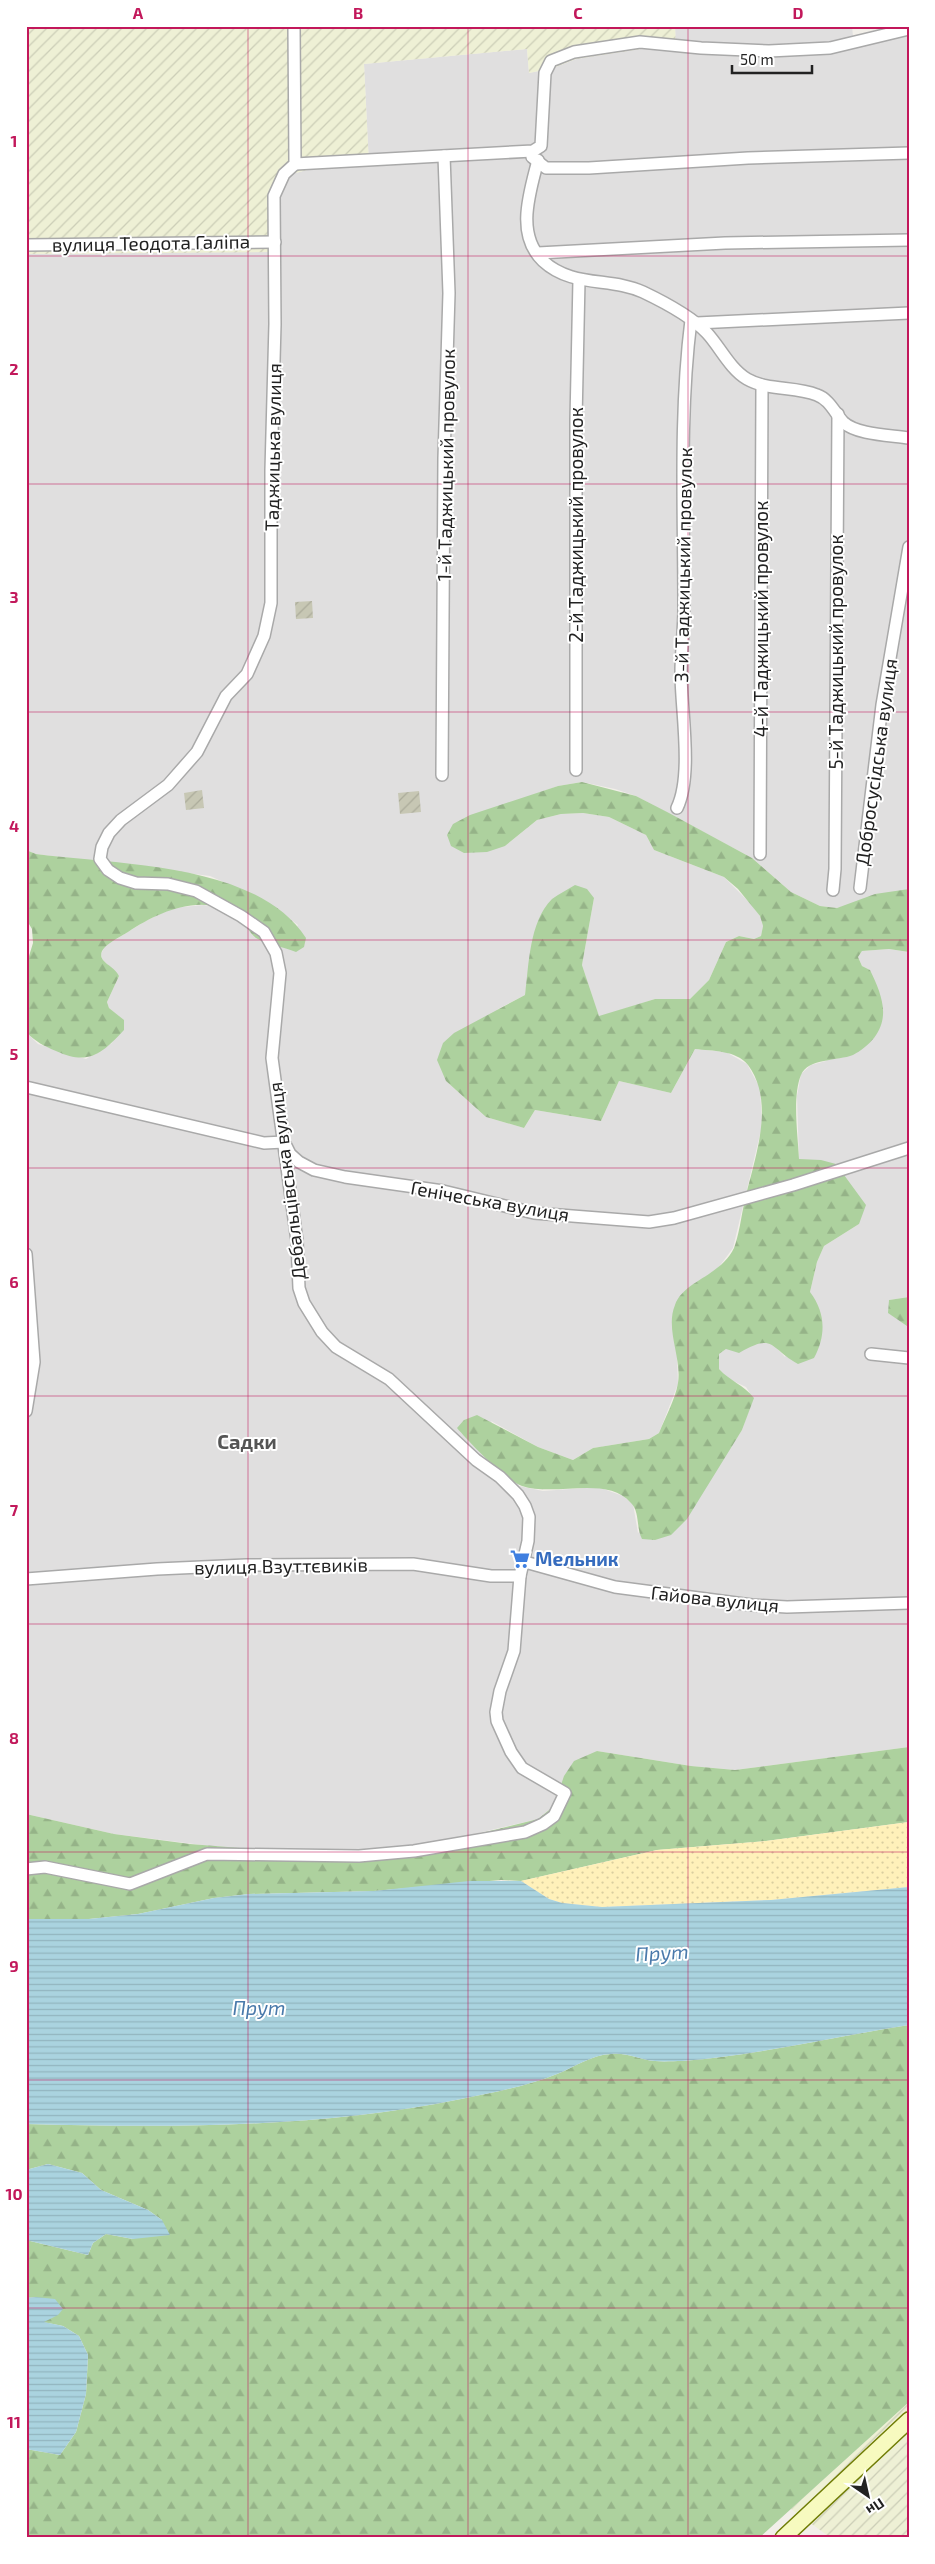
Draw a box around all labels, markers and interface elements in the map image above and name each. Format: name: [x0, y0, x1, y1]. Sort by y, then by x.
text: A: [133, 3, 144, 22]
text: B: [353, 3, 363, 22]
text: C: [573, 3, 583, 22]
text: D: [793, 3, 804, 22]
scale bar: [732, 42, 812, 74]
text: 50 m: [740, 50, 774, 68]
text: 1: [11, 131, 17, 150]
street label: вулиця Теодота Галіпа: [52, 229, 250, 257]
street label: 1-й Таджицький провулок: [432, 349, 460, 581]
text: 2: [9, 359, 19, 378]
street label: Таджицька вулиця: [260, 363, 286, 531]
street label: 2-й Таджицький провулок: [564, 407, 588, 643]
street label: 3-й Таджицький провулок: [669, 447, 697, 683]
street label: 4-й Таджицький провулок: [749, 501, 773, 737]
street label: 5-й Таджицький провулок: [824, 534, 848, 770]
text: 3: [9, 587, 19, 606]
street label: Добросусідська вулиця: [850, 657, 902, 867]
text: 4: [9, 816, 19, 835]
text: 5: [10, 1044, 19, 1063]
street label: Дебальцівська вулиця: [263, 1081, 311, 1281]
street label: Генічеська вулиця: [409, 1175, 571, 1227]
text: 6: [9, 1272, 19, 1291]
district label: Садки: [217, 1429, 277, 1453]
text: 7: [10, 1500, 19, 1519]
place label: Мельник: [535, 1547, 619, 1570]
supermarket icon: Мельник: [509, 1548, 531, 1570]
street label: вулиця Взуттєвиків: [194, 1552, 368, 1580]
street label: Гайова вулиця: [650, 1580, 780, 1618]
text: 8: [9, 1728, 19, 1747]
water label: Прут: [635, 1939, 689, 1965]
text: 9: [9, 1956, 19, 1975]
water label: Прут: [232, 1995, 286, 2019]
text: 10: [5, 2184, 23, 2203]
text: 11: [7, 2412, 21, 2431]
north arrow: [842, 2472, 892, 2522]
text: Пн: [863, 2495, 888, 2519]

